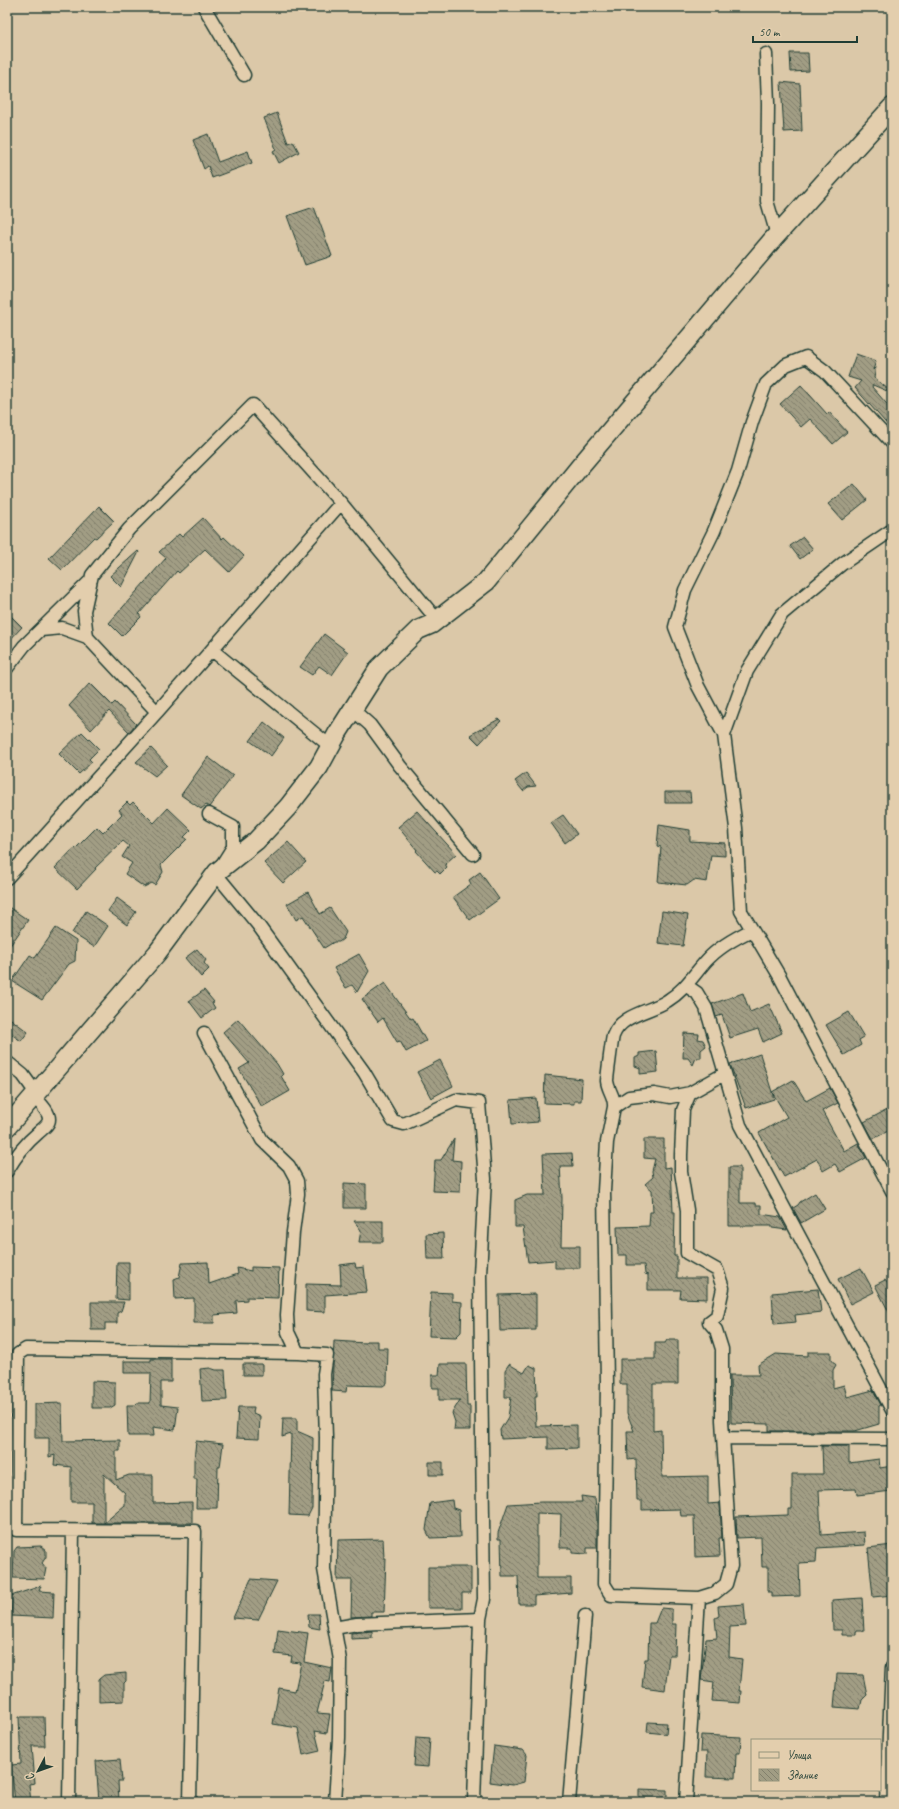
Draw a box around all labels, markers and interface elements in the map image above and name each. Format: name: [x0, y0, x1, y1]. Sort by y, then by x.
scale bar: [753, 18, 857, 44]
text: 50 m: [759, 24, 781, 40]
legend: [751, 1739, 881, 1791]
text: Улица: [787, 1747, 812, 1763]
north arrow: [18, 1751, 58, 1791]
text: Здание: [787, 1767, 818, 1783]
text: С: [22, 1770, 38, 1784]

